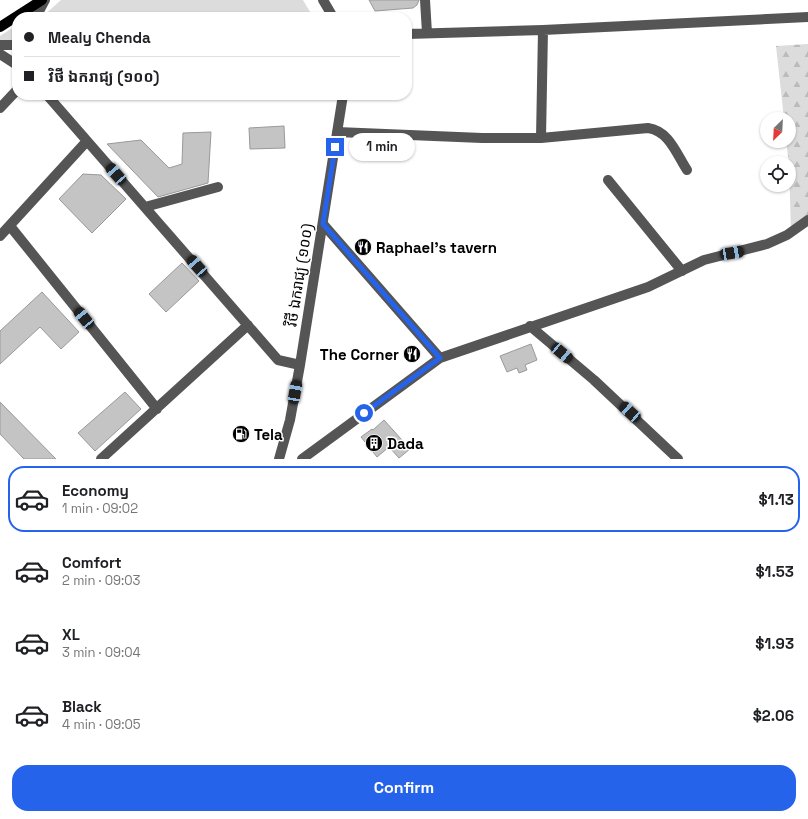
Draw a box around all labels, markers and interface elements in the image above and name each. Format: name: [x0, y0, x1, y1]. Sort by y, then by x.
text: Mealy Chenda: [48, 28, 151, 47]
text: វិថី ឯករាជ្យ (១០០): [48, 67, 159, 86]
north arrow: [760, 112, 796, 148]
map controls: [760, 112, 796, 192]
callout: 1 min: [349, 133, 415, 161]
route end: [326, 138, 344, 156]
text: 1 min: [366, 138, 398, 155]
button: locate: [760, 156, 796, 192]
car: [104, 161, 128, 187]
street label: វិថី ឯករាជ្យ (១០០): [281, 222, 318, 328]
restaurant icon: Raphael's tavern: [353, 237, 373, 257]
place label: Raphael's tavern: [376, 238, 497, 257]
car: [719, 245, 745, 261]
car: [185, 253, 209, 279]
car: [72, 305, 96, 331]
car: [549, 341, 575, 365]
restaurant icon: The Corner: [402, 344, 422, 364]
place label: The Corner: [320, 345, 399, 364]
car: [287, 379, 303, 405]
car: [617, 400, 643, 424]
route start: [355, 404, 373, 422]
fuel station icon: Tela: [231, 424, 251, 444]
place label: Tela: [254, 425, 283, 444]
building icon: Dada: [364, 433, 384, 453]
place label: Dada: [387, 434, 424, 453]
icon: car: [14, 481, 50, 517]
text: Economy: [62, 481, 129, 500]
text: $1.13: [759, 490, 794, 509]
text: 1 min · 09:02: [62, 500, 138, 517]
icon: car: [14, 553, 50, 589]
text: Comfort: [62, 553, 122, 572]
text: $1.53: [756, 562, 794, 581]
text: 2 min · 09:03: [62, 572, 140, 589]
icon: car: [14, 625, 50, 661]
text: XL: [62, 625, 80, 644]
text: $1.93: [755, 634, 794, 653]
text: 3 min · 09:04: [62, 644, 141, 661]
icon: car: [14, 697, 50, 733]
text: Black: [62, 697, 102, 716]
text: $2.06: [753, 706, 794, 725]
text: 4 min · 09:05: [62, 716, 141, 733]
button: Confirm: [12, 765, 796, 811]

